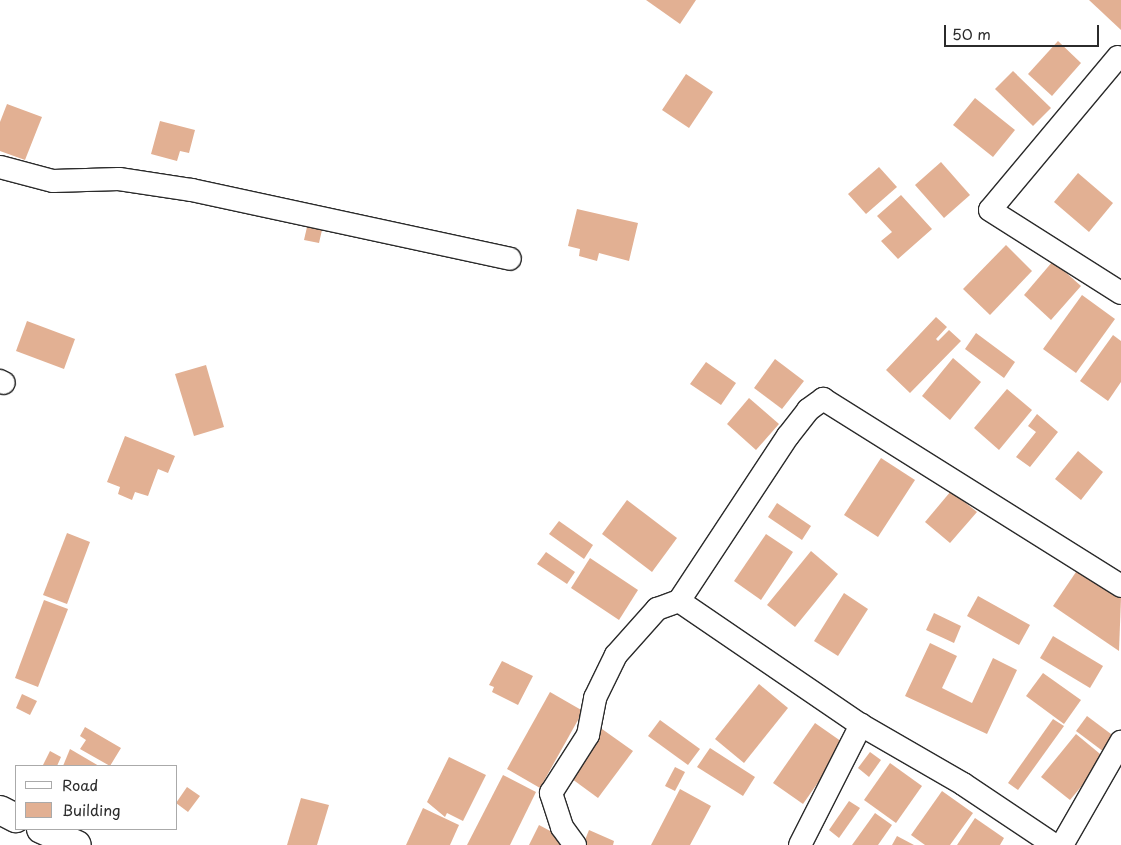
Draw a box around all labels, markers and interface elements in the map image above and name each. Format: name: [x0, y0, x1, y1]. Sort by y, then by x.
scale bar: [946, 15, 1101, 47]
text: 50 m: [952, 22, 991, 45]
legend: [15, 765, 178, 830]
text: Road: [62, 773, 98, 796]
text: Building: [62, 798, 121, 821]

